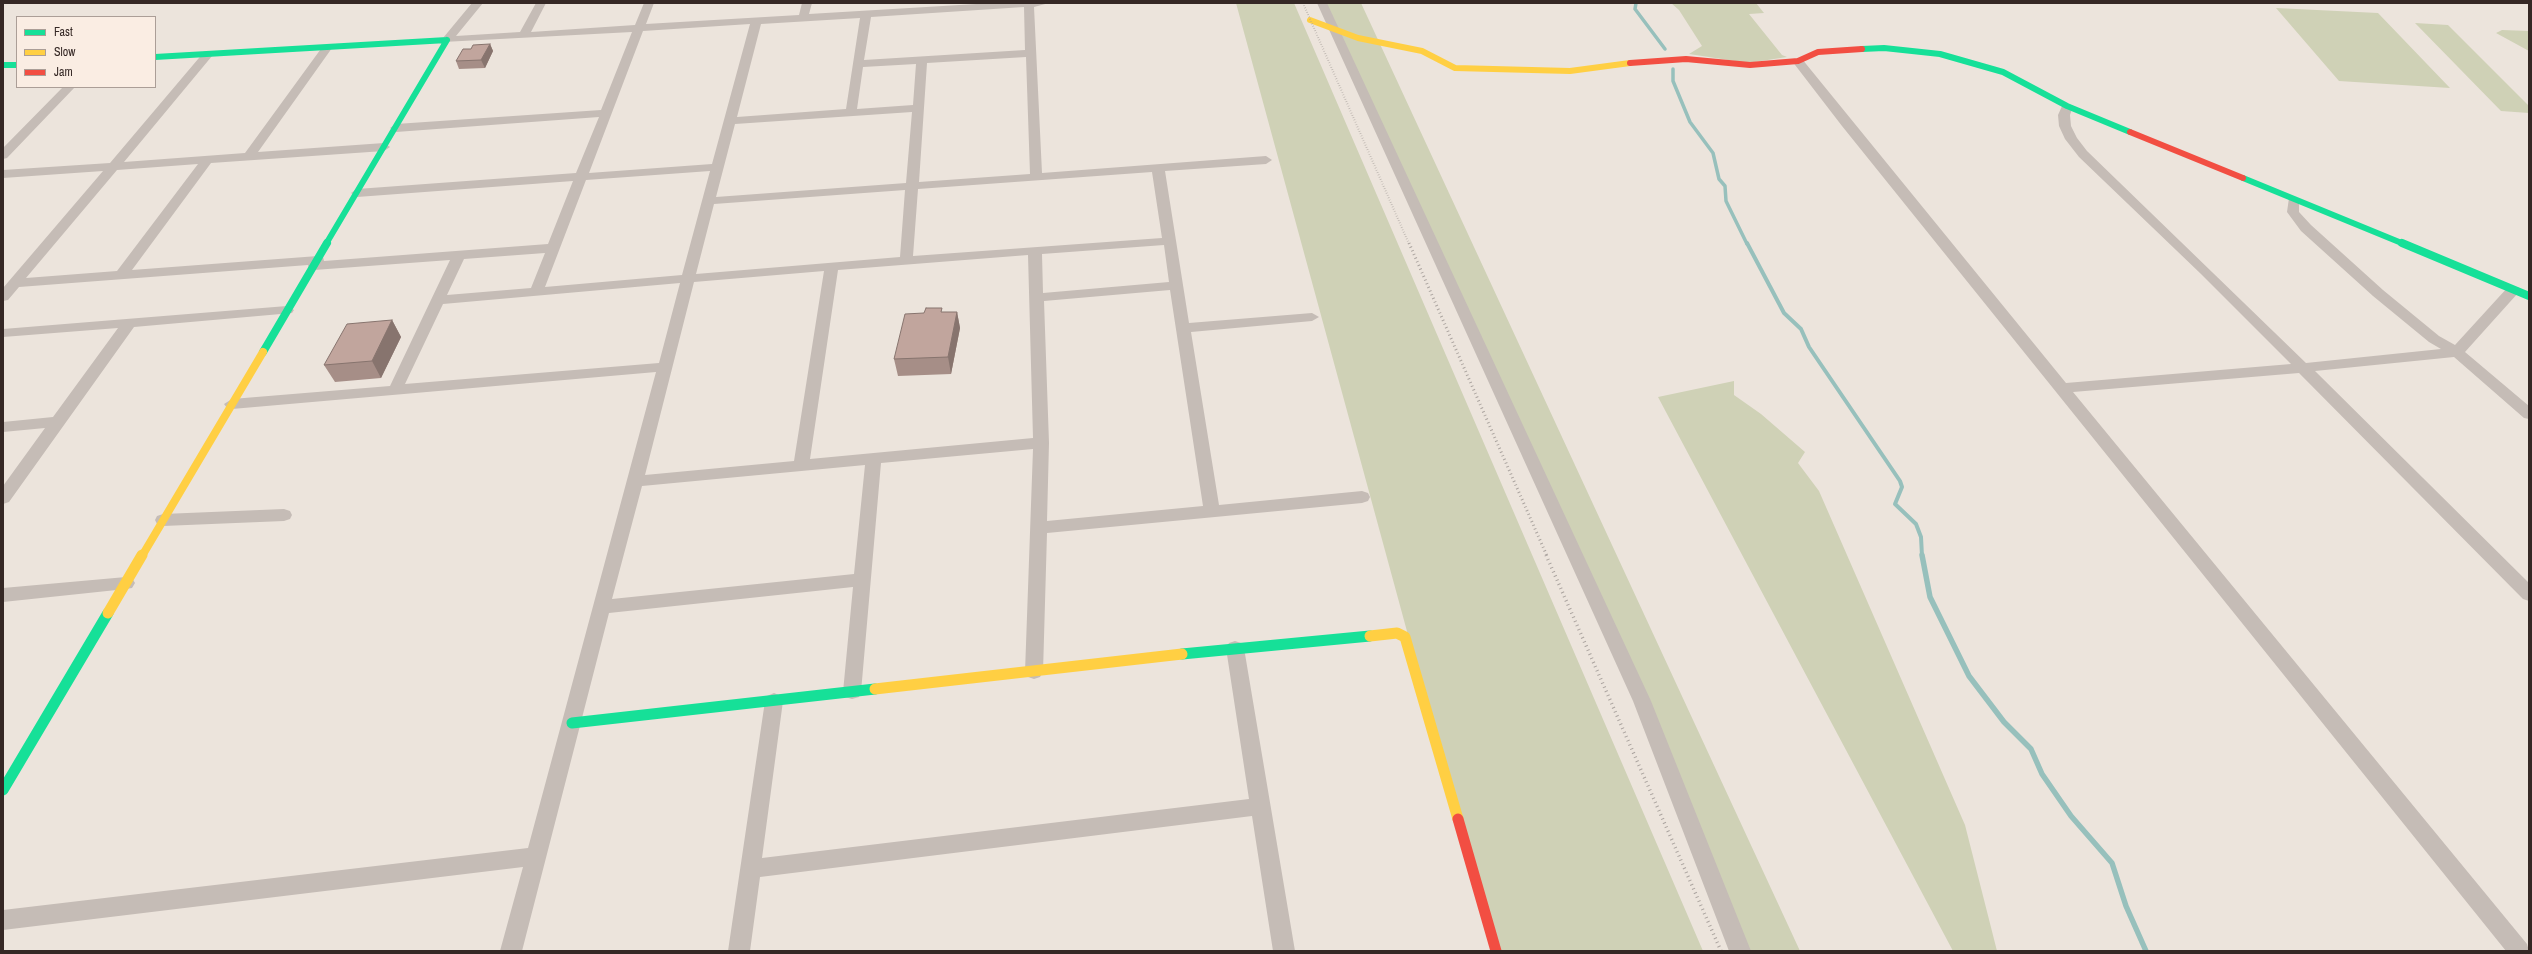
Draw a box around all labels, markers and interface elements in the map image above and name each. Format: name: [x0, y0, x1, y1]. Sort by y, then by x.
legend: [16, 16, 156, 88]
text: Fast: [54, 24, 73, 40]
text: Slow: [54, 44, 75, 60]
text: Jam: [54, 64, 73, 80]

